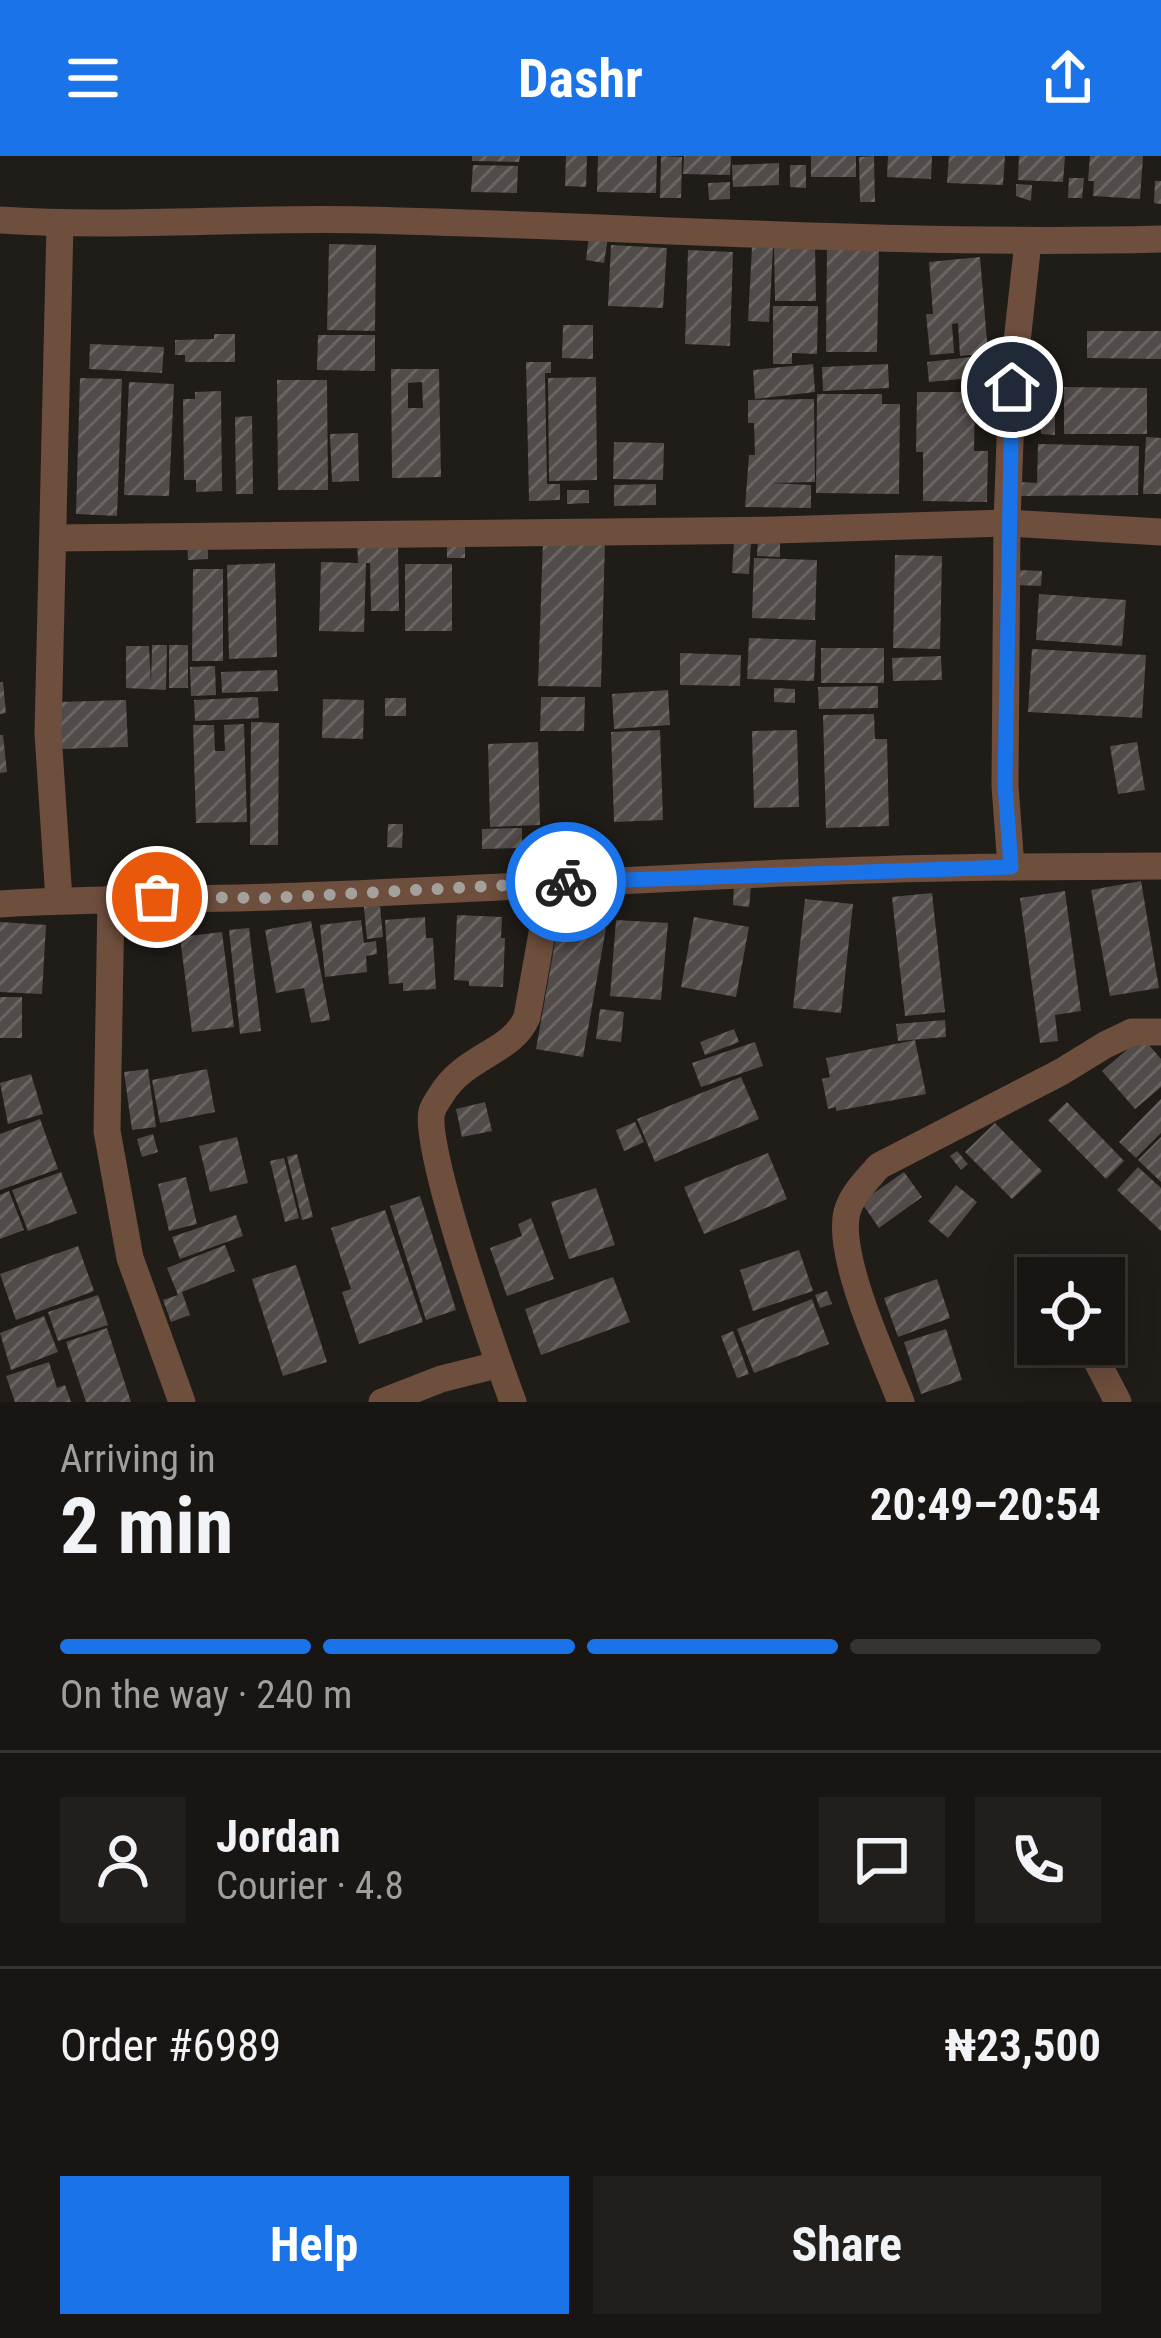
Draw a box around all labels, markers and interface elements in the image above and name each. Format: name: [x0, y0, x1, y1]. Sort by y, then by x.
icon: menu: [60, 45, 126, 111]
icon: share: [1035, 45, 1101, 111]
text: Dashr: [518, 47, 643, 110]
pin: [961, 336, 1063, 438]
icon: home: [979, 354, 1045, 420]
courier: [506, 822, 626, 942]
pin: [106, 846, 208, 948]
icon: bike: [533, 849, 599, 915]
icon: bag: [124, 864, 190, 930]
map controls: [1017, 1257, 1125, 1365]
button: locate: [1017, 1257, 1125, 1365]
text: Arriving in: [60, 1436, 216, 1482]
text: 20:49–20:54: [870, 1478, 1101, 1531]
text: 2 min: [60, 1481, 233, 1572]
text: On the way · 240 m: [60, 1672, 352, 1718]
button: person: [60, 1797, 186, 1923]
button: chat: [819, 1797, 945, 1923]
button: phone: [975, 1797, 1101, 1923]
text: Jordan: [216, 1810, 341, 1863]
text: Courier · 4.8: [216, 1863, 404, 1909]
text: Order #6989: [60, 2019, 281, 2072]
text: ₦23,500: [944, 2019, 1101, 2072]
button: Help: [60, 2176, 569, 2314]
button: Share: [593, 2176, 1101, 2314]

